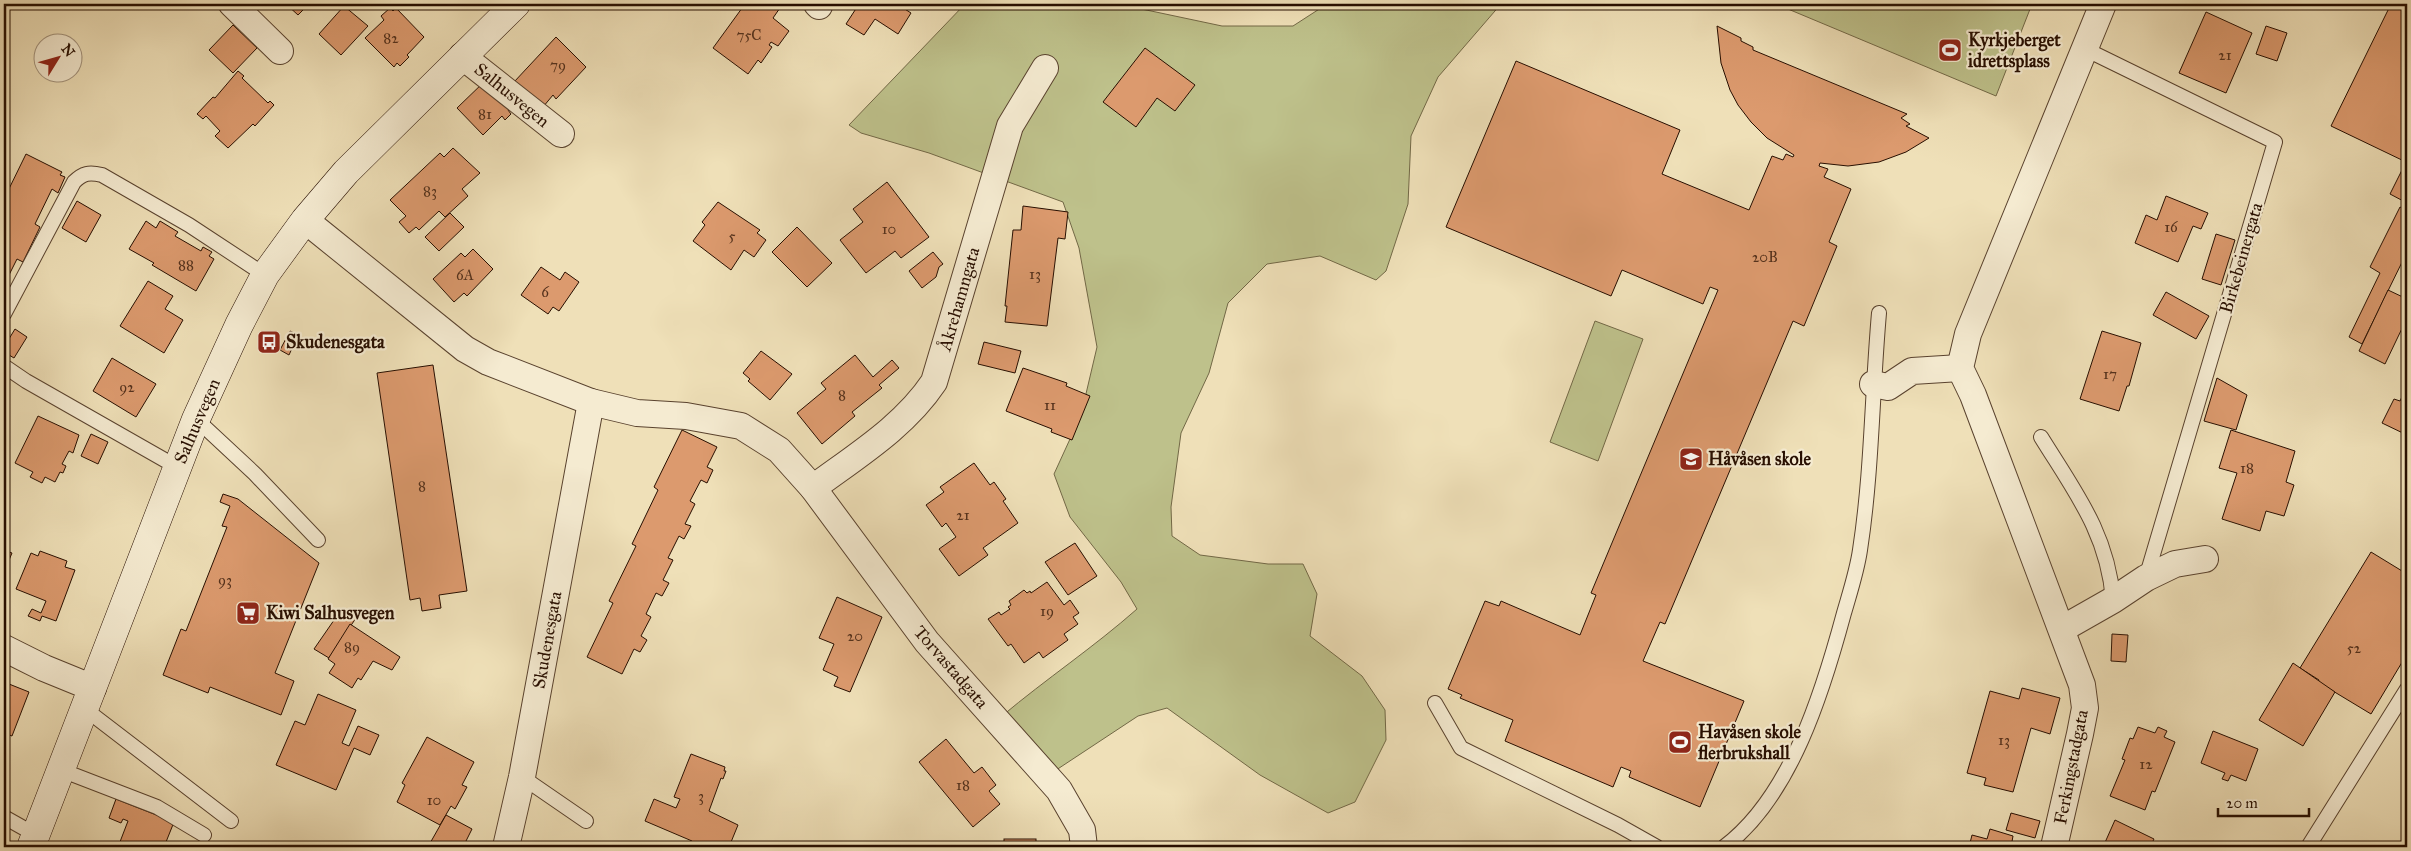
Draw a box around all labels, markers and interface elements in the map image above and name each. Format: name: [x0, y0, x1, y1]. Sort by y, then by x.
house number: 75C: [736, 26, 762, 44]
house number: 82: [383, 29, 399, 47]
place label: Kyrkjeberget idrettsplass: [1968, 29, 2061, 73]
north arrow: [32, 32, 82, 82]
sports icon: Kyrkjeberget idrettsplass: [1937, 37, 1963, 63]
text: N: [58, 41, 78, 60]
house number: 21: [2218, 46, 2232, 64]
house number: 79: [550, 56, 566, 74]
street label: Salhusvegen: [469, 58, 554, 133]
house number: 81: [478, 105, 492, 123]
house number: 83: [423, 182, 437, 200]
street label: Birkebeinergata: [2215, 200, 2268, 316]
house number: 16: [2164, 218, 2179, 236]
house number: 10: [882, 220, 896, 238]
house number: 5: [729, 227, 736, 245]
street label: Åkrehamngata: [933, 244, 985, 355]
house number: 20B: [1752, 248, 1778, 266]
house number: 88: [178, 256, 194, 274]
house number: 13: [1029, 265, 1041, 283]
house number: 6A: [456, 266, 474, 284]
house number: 6: [541, 283, 550, 301]
bus stop icon: Skudenesgata: [256, 329, 282, 355]
place label: Skudenesgata: [286, 331, 385, 354]
house number: 17: [2103, 365, 2117, 383]
street label: Salhusvegen: [169, 375, 226, 467]
house number: 92: [119, 378, 135, 396]
house number: 8: [838, 386, 846, 404]
house number: 11: [1044, 396, 1056, 414]
school or university icon: Håvåsen skole: [1678, 446, 1704, 472]
place label: Håvåsen skole: [1708, 448, 1812, 470]
house number: 18: [2240, 459, 2254, 477]
house number: 8: [418, 477, 426, 495]
house number: 21: [956, 506, 970, 524]
house number: 93: [218, 571, 232, 589]
street label: Skudenesgata: [528, 589, 567, 691]
supermarket icon: Kiwi Salhusvegen: [235, 600, 261, 626]
place label: Kiwi Salhusvegen: [266, 602, 395, 625]
house number: 19: [1040, 602, 1054, 620]
street label: Torvastadgata: [908, 621, 993, 714]
house number: 20: [847, 627, 863, 645]
house number: 89: [344, 638, 360, 656]
house number: 52: [2347, 639, 2362, 657]
street label: Ferkingstadgata: [2049, 707, 2094, 826]
place label: Havåsen skole flerbrukshall: [1698, 721, 1802, 764]
sports icon: Havåsen skole flerbrukshall: [1667, 729, 1693, 755]
house number: 13: [1998, 731, 2010, 749]
house number: 12: [2139, 755, 2153, 773]
house number: 18: [956, 776, 970, 794]
scale bar: [2218, 786, 2310, 818]
house number: 3: [698, 787, 704, 805]
house number: 10: [427, 791, 441, 809]
text: 20 m: [2226, 794, 2258, 812]

